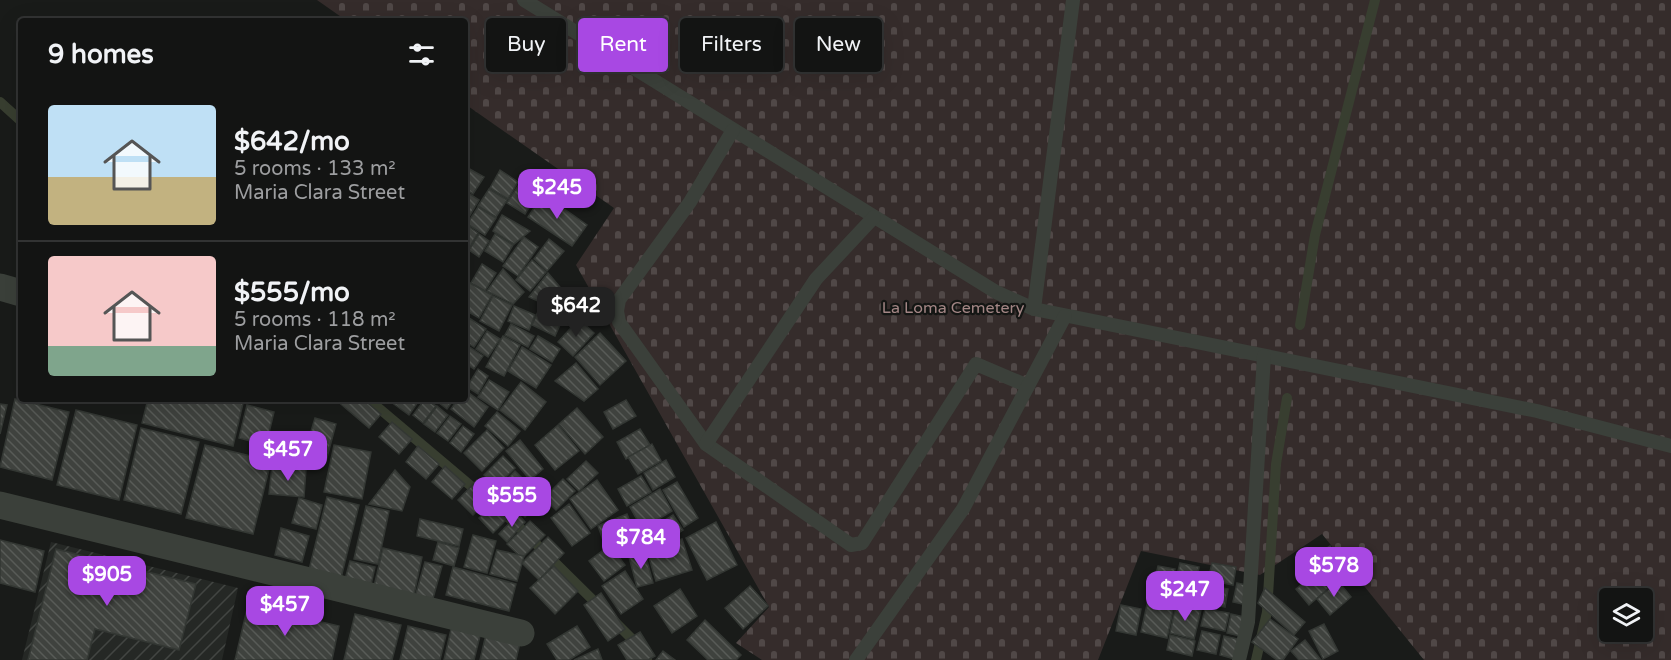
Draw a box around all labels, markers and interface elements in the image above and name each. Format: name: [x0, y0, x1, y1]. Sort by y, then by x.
chip: Buy: [486, 18, 566, 72]
chip: Rent: [578, 18, 668, 72]
chip: Filters: [680, 18, 783, 72]
chip: New: [795, 18, 882, 72]
icon: filters: [405, 38, 438, 71]
text: 9 homes: [48, 39, 154, 70]
text: $642/mo: [234, 126, 350, 157]
icon: home: [96, 129, 168, 201]
text: 5 rooms · 133 m²: [234, 157, 396, 181]
pin: $245: [521, 169, 593, 220]
text: $245: [532, 176, 582, 200]
text: Maria Clara Street: [234, 181, 405, 205]
text: $555/mo: [234, 277, 350, 308]
icon: home: [96, 280, 168, 352]
pin: $642: [540, 287, 612, 338]
text: $642: [551, 294, 601, 318]
park label: La Loma Cemetery: [882, 298, 1025, 318]
text: 5 rooms · 118 m²: [234, 308, 396, 332]
text: Maria Clara Street: [234, 332, 405, 356]
pin: $457: [252, 431, 324, 482]
text: $457: [263, 438, 313, 462]
pin: $555: [476, 477, 548, 528]
text: $555: [487, 484, 537, 508]
pin: $784: [605, 519, 677, 570]
text: $784: [616, 526, 666, 550]
pin: $578: [1298, 547, 1370, 598]
text: $578: [1309, 554, 1359, 578]
pin: $905: [71, 556, 143, 607]
text: $905: [82, 563, 132, 587]
pin: $247: [1149, 571, 1221, 622]
text: $247: [1160, 578, 1210, 602]
pin: $457: [249, 586, 321, 637]
map controls: [1599, 588, 1653, 642]
button: layers: [1599, 588, 1653, 642]
text: $457: [260, 593, 310, 617]

